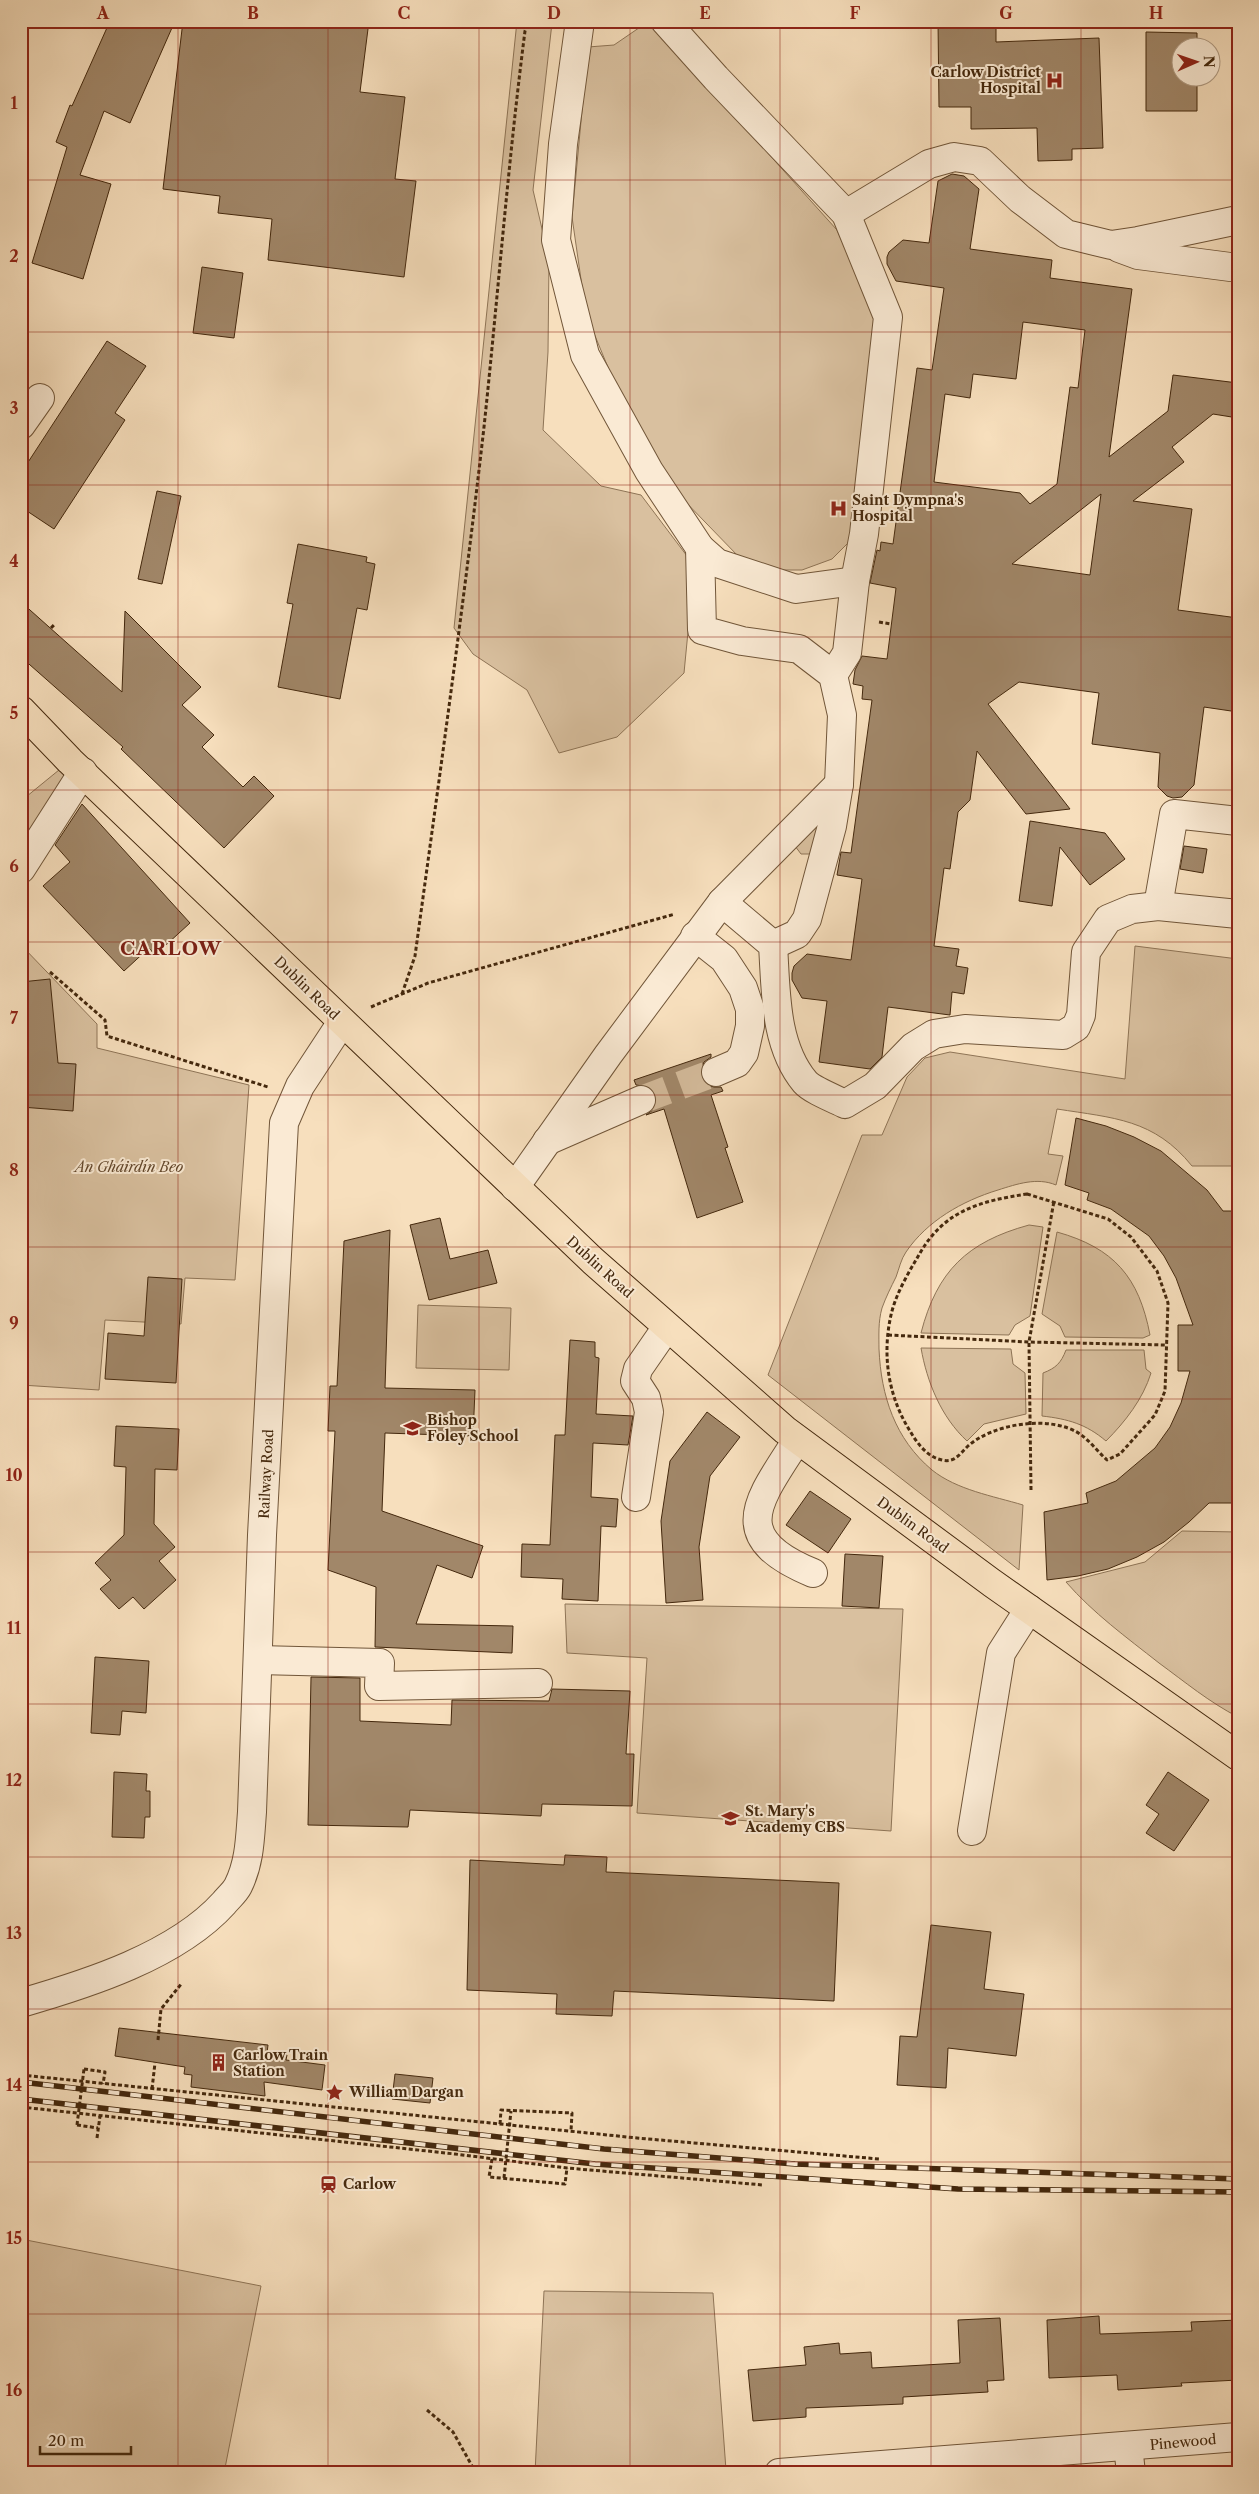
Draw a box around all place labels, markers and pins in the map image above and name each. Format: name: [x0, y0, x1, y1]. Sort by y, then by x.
place label: Carlow District Hospital: [931, 63, 1041, 97]
hospital icon: Carlow District Hospital: [1045, 70, 1065, 90]
place label: Saint Dympna's Hospital: [852, 491, 964, 525]
hospital icon: Saint Dympna's Hospital: [828, 498, 848, 518]
place label: Bishop Foley School: [427, 1411, 519, 1445]
school or university icon: Bishop Foley School: [403, 1418, 423, 1438]
place label: St. Mary's Academy CBS: [744, 1802, 845, 1836]
school or university icon: St. Mary's Academy CBS: [721, 1809, 741, 1829]
place label: Carlow Train Station: [233, 2046, 329, 2080]
building icon: Carlow Train Station: [209, 2053, 229, 2073]
place icon: William Dargan: [325, 2082, 345, 2102]
place label: William Dargan: [348, 2083, 464, 2101]
station icon: Carlow: [319, 2174, 339, 2194]
place label: Carlow: [343, 2175, 397, 2193]

